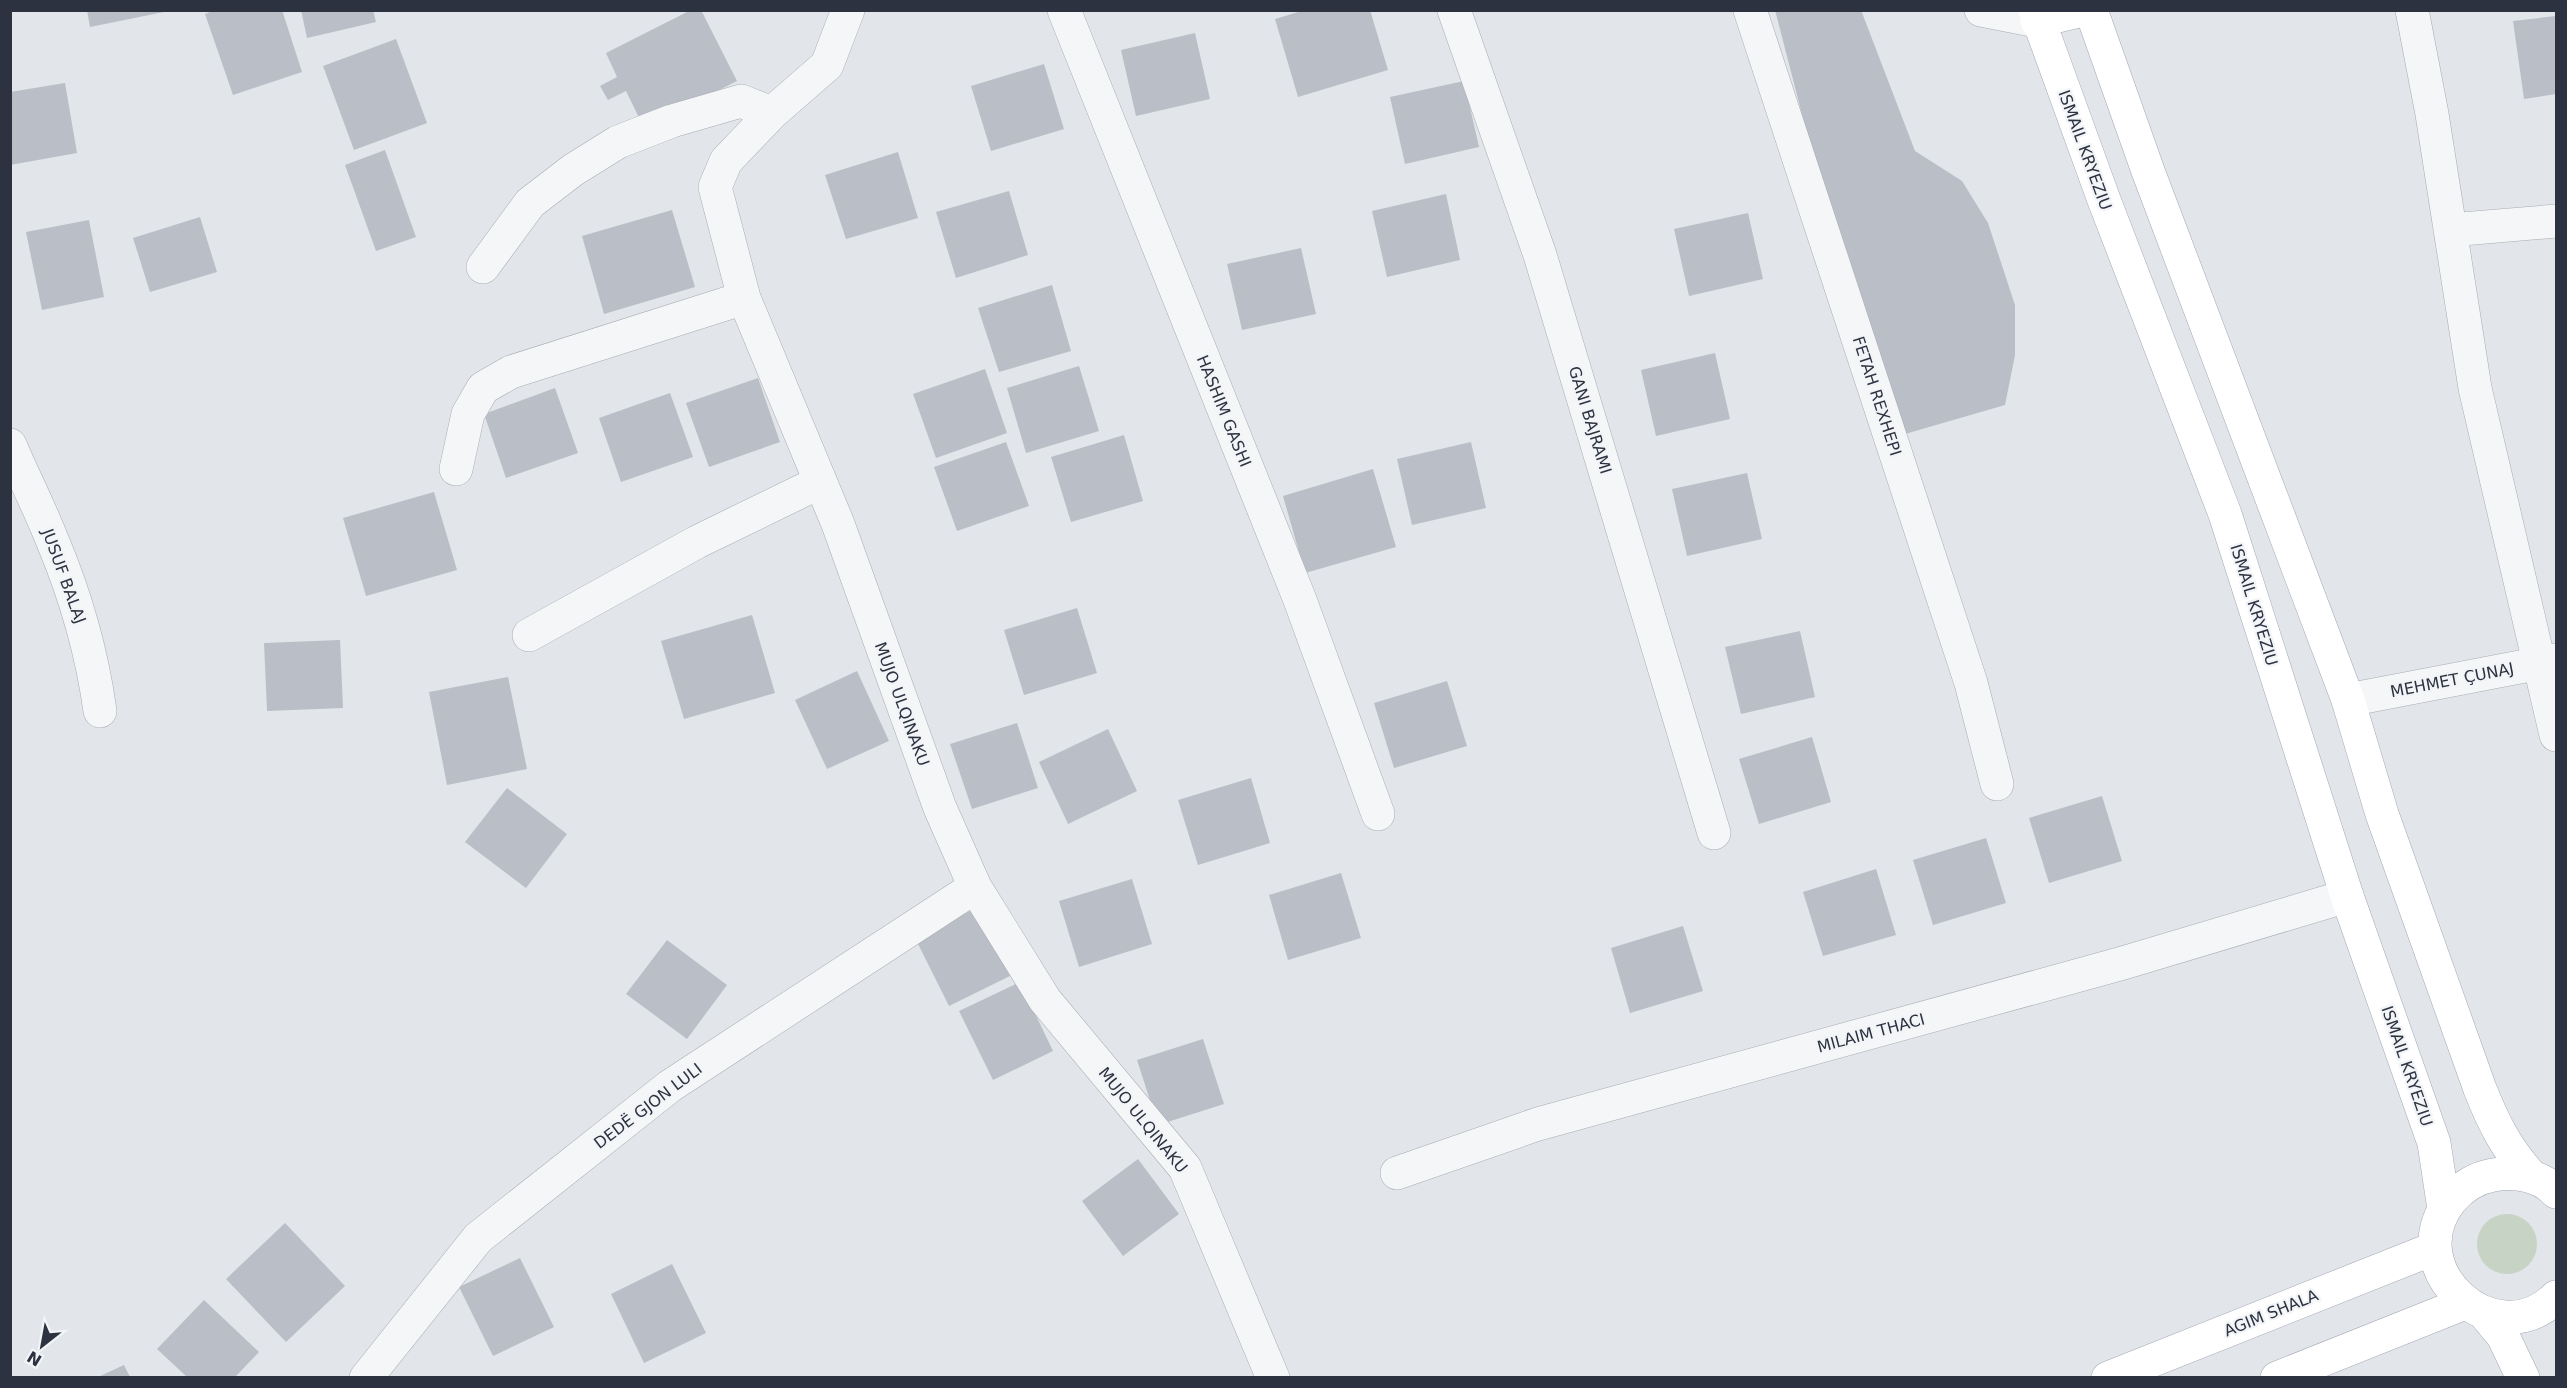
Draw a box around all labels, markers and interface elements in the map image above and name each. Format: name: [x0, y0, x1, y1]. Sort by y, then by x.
street label: ISMAIL KRYEZIU: [2054, 87, 2116, 213]
street label: FETAH REXHEPI: [1849, 334, 1905, 458]
street label: HASHIM GASHI: [1193, 352, 1255, 470]
street label: GANI BAJRAMI: [1565, 364, 1615, 476]
street label: JUSUF BALAJ: [38, 525, 90, 626]
street label: ISMAIL KRYEZIU: [2226, 542, 2282, 668]
street label: MUJO ULQINAKU: [871, 639, 933, 769]
street label: MEHMET ÇUNAJ: [2389, 659, 2515, 701]
street label: ISMAIL KRYEZIU: [2377, 1003, 2437, 1129]
street label: MILAIM THACI: [1815, 1009, 1927, 1057]
street label: DEDË GJON LULI: [590, 1059, 706, 1153]
street label: MUJO ULQINAKU: [1095, 1063, 1191, 1177]
street label: AGIM SHALA: [2221, 1285, 2321, 1341]
north arrow: [12, 1316, 72, 1376]
text: N: [24, 1347, 45, 1370]

